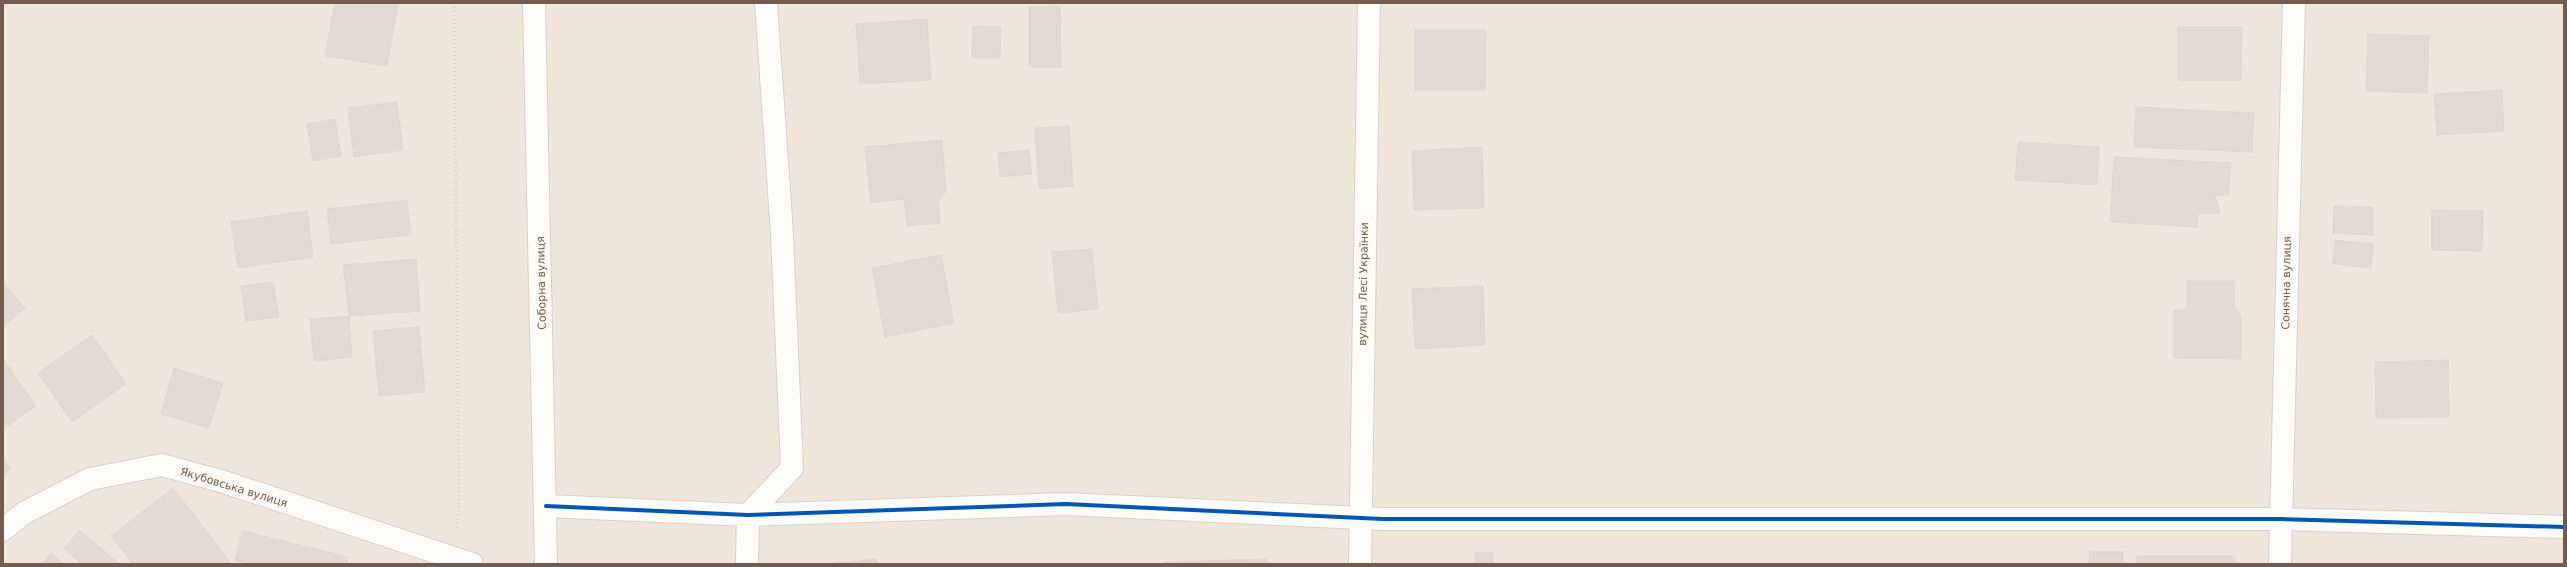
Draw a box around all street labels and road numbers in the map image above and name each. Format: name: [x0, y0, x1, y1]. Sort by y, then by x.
street label: вулиця Лесі Українки: [1356, 222, 1371, 346]
street label: Соборна вулиця: [534, 236, 549, 330]
street label: Сонячна вулиця: [2279, 236, 2294, 330]
street label: Якубовська вулиця: [179, 465, 289, 510]

